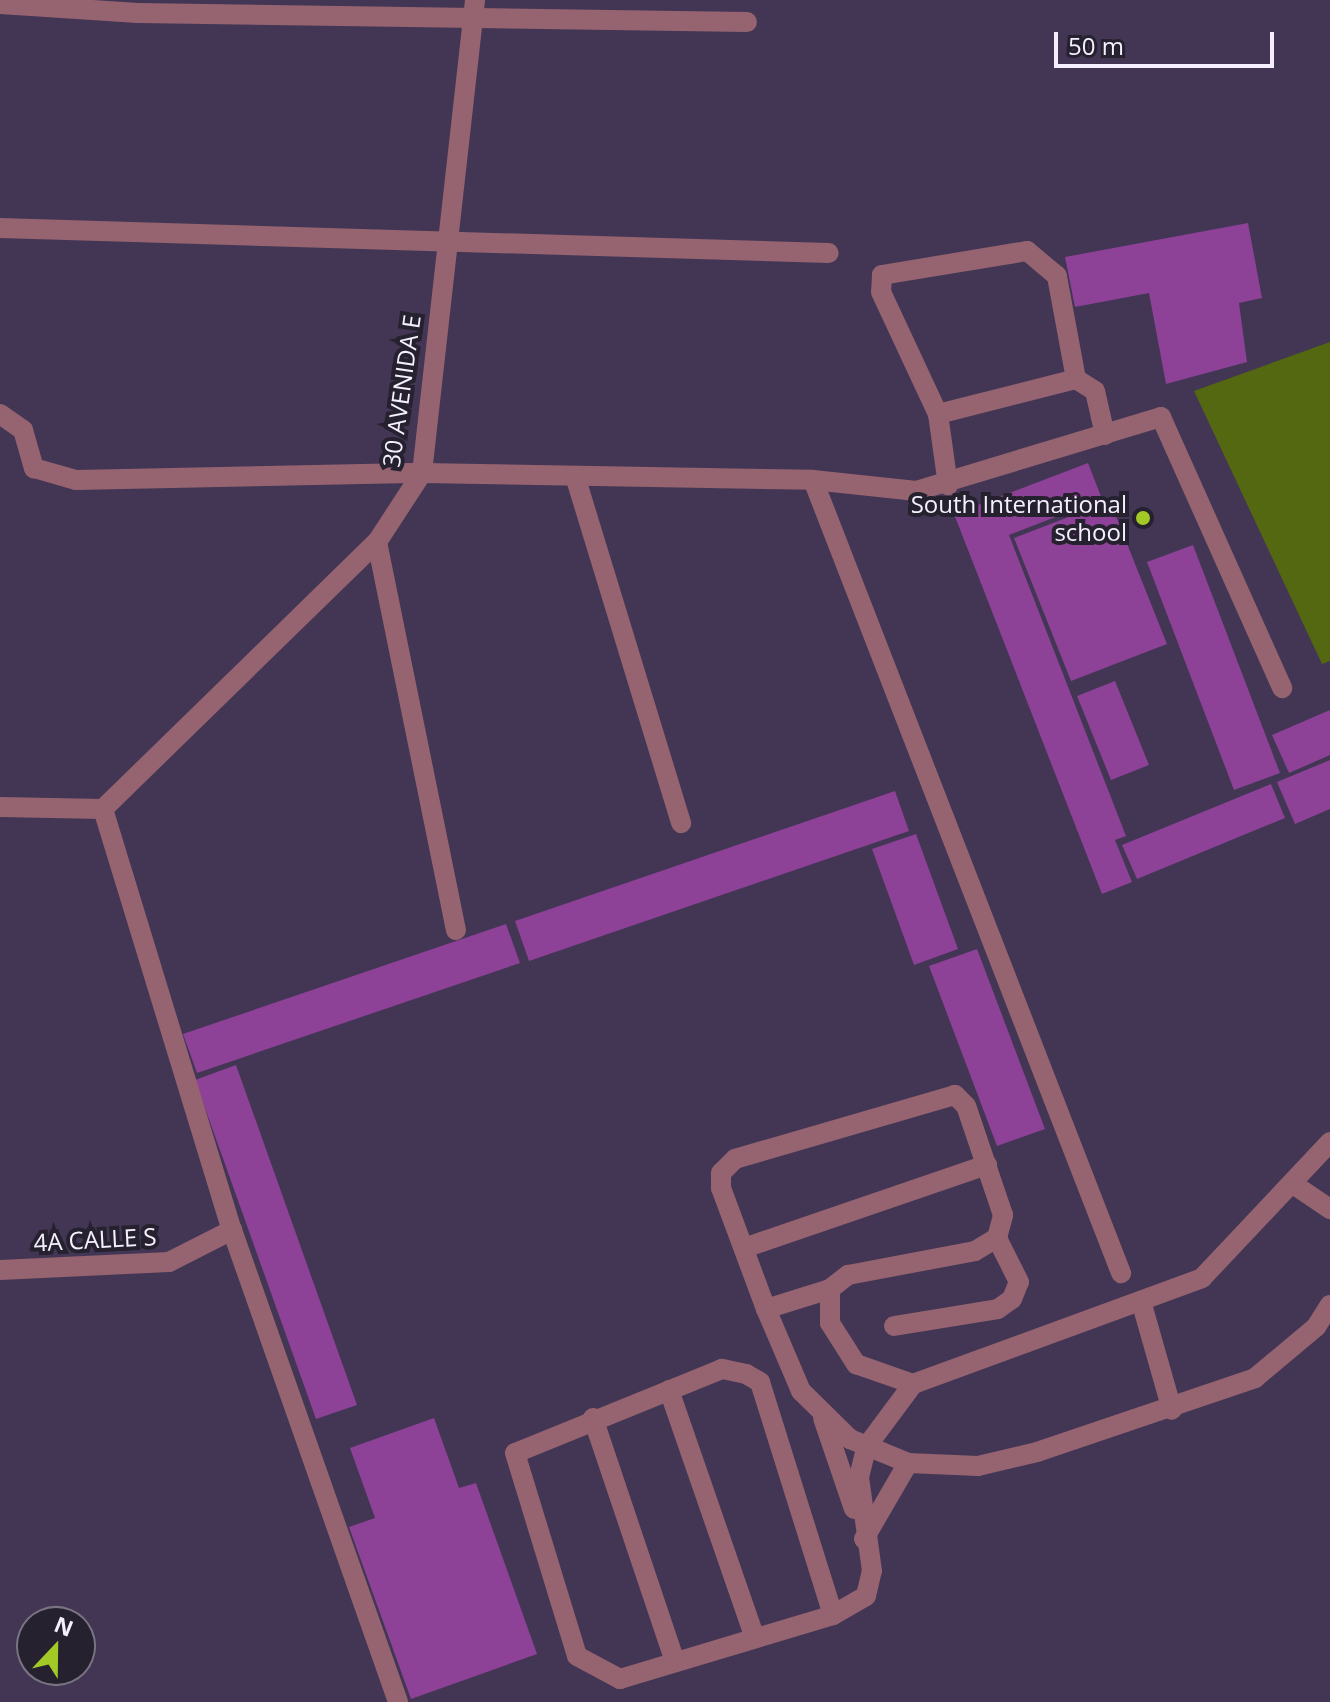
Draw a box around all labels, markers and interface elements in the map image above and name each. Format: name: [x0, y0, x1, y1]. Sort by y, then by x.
scale bar: [1058, 16, 1278, 66]
text: 50 m: [1068, 29, 1124, 62]
street label: 30 AVENIDA E: [376, 313, 426, 469]
place label: South International school: [911, 490, 1127, 546]
marker: South International school: [1134, 509, 1152, 527]
street label: 4A CALLE S: [33, 1221, 157, 1257]
north arrow: [16, 1606, 96, 1686]
text: N: [50, 1608, 78, 1643]

